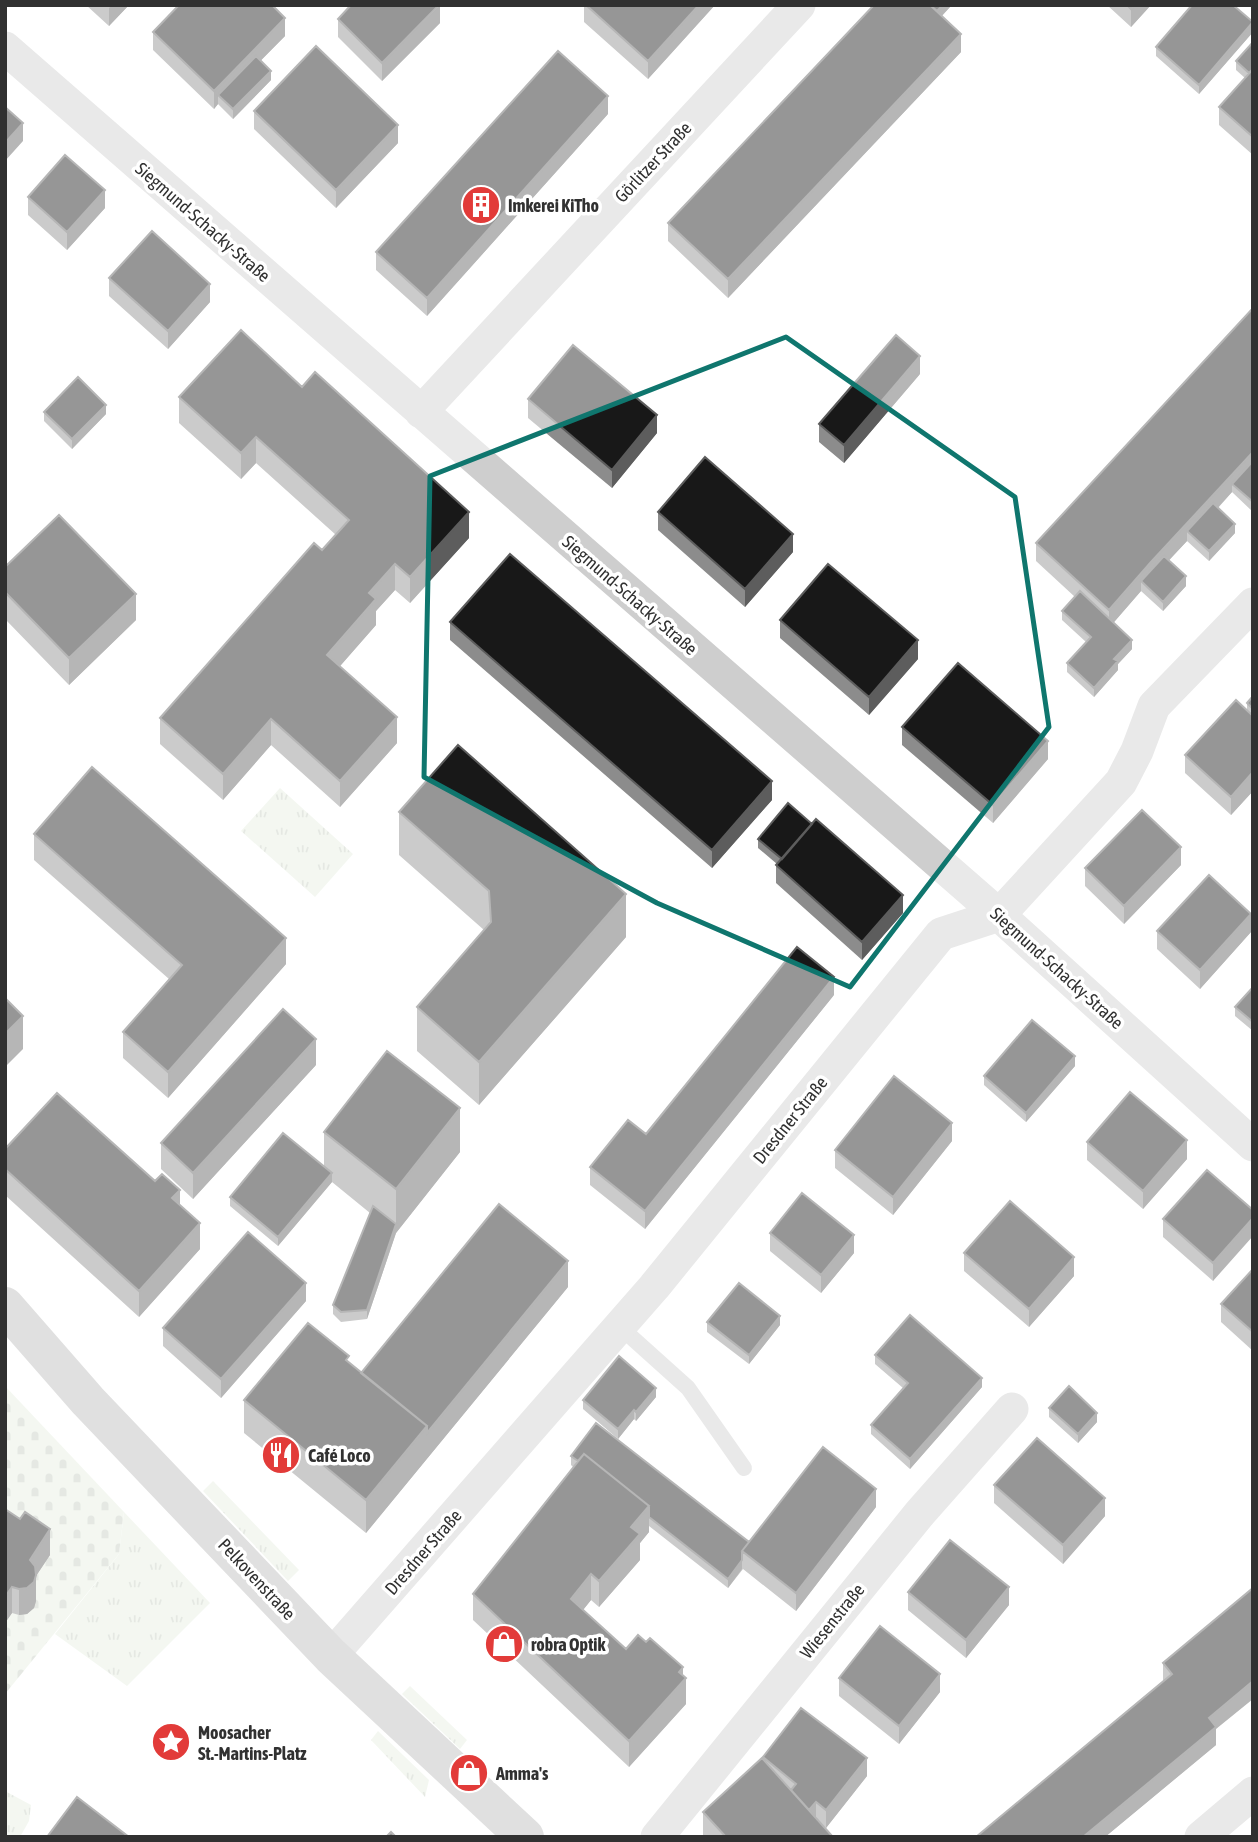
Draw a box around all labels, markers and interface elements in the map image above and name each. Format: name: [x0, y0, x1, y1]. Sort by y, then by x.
street label: Görlitzer Straße: [610, 117, 696, 207]
street label: Siegmund-Schacky-Straße: [131, 158, 275, 286]
building icon: Imkerei KiTho: [460, 184, 502, 226]
place label: Imkerei KiTho: [508, 195, 599, 216]
street label: Siegmund-Schacky-Straße: [558, 531, 702, 659]
street label: Siegmund-Schacky-Straße: [986, 903, 1128, 1033]
street label: Dresdner Straße: [749, 1072, 831, 1168]
restaurant icon: Café Loco: [260, 1434, 302, 1476]
place label: Café Loco: [308, 1445, 371, 1466]
street label: Dresdner Straße: [380, 1505, 466, 1599]
street label: Pelkovenstraße: [214, 1534, 300, 1624]
street label: Wiesenstraße: [795, 1579, 869, 1663]
shop icon: robra Optik: [483, 1623, 525, 1665]
place label: robra Optik: [531, 1634, 606, 1655]
place icon: Moosacher St.-Martins-Platz: [150, 1721, 192, 1763]
place label: Moosacher St.-Martins-Platz: [198, 1722, 307, 1764]
shop icon: Amma's: [448, 1752, 490, 1794]
place label: Amma's: [495, 1763, 549, 1784]

